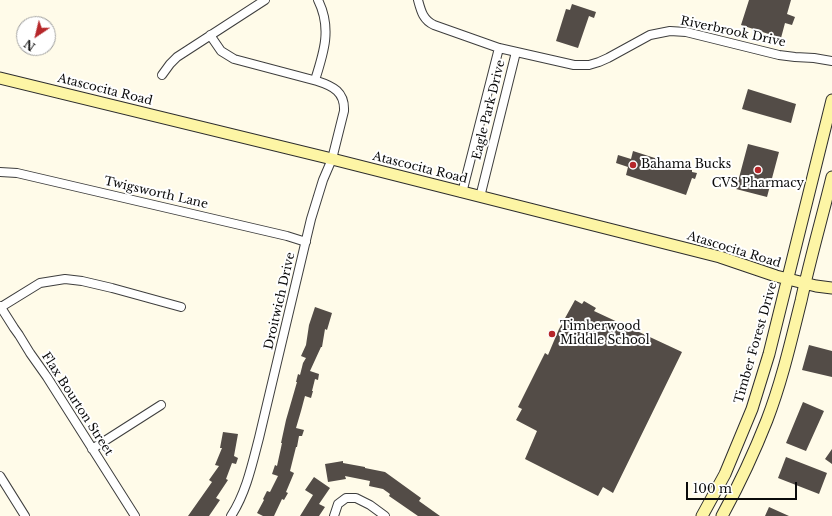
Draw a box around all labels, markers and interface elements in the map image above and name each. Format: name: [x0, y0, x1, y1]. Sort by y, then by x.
street label: Riverbrook Drive: [679, 14, 787, 50]
north arrow: [16, 16, 56, 56]
text: N: [21, 36, 38, 54]
street label: Eagle Park Drive: [470, 59, 508, 161]
street label: Atascocita Road: [56, 71, 154, 109]
street label: Atascocita Road: [371, 149, 469, 187]
place label: Bahama Bucks: [641, 158, 731, 172]
marker: Bahama Bucks: [628, 160, 638, 170]
marker: CVS Pharmacy: [753, 165, 763, 175]
street label: Twigsworth Lane: [103, 174, 209, 212]
place label: CVS Pharmacy: [712, 177, 804, 191]
street label: Atascocita Road: [685, 229, 783, 271]
street label: Droitwich Drive: [262, 251, 298, 351]
street label: Timber Forest Drive: [732, 281, 780, 405]
place label: Timberwood Middle School: [560, 320, 650, 348]
marker: Timberwood Middle School: [547, 329, 557, 339]
street label: Flax Bourton Street: [38, 350, 116, 458]
scale bar: [688, 474, 799, 500]
text: 100 m: [693, 481, 732, 496]

